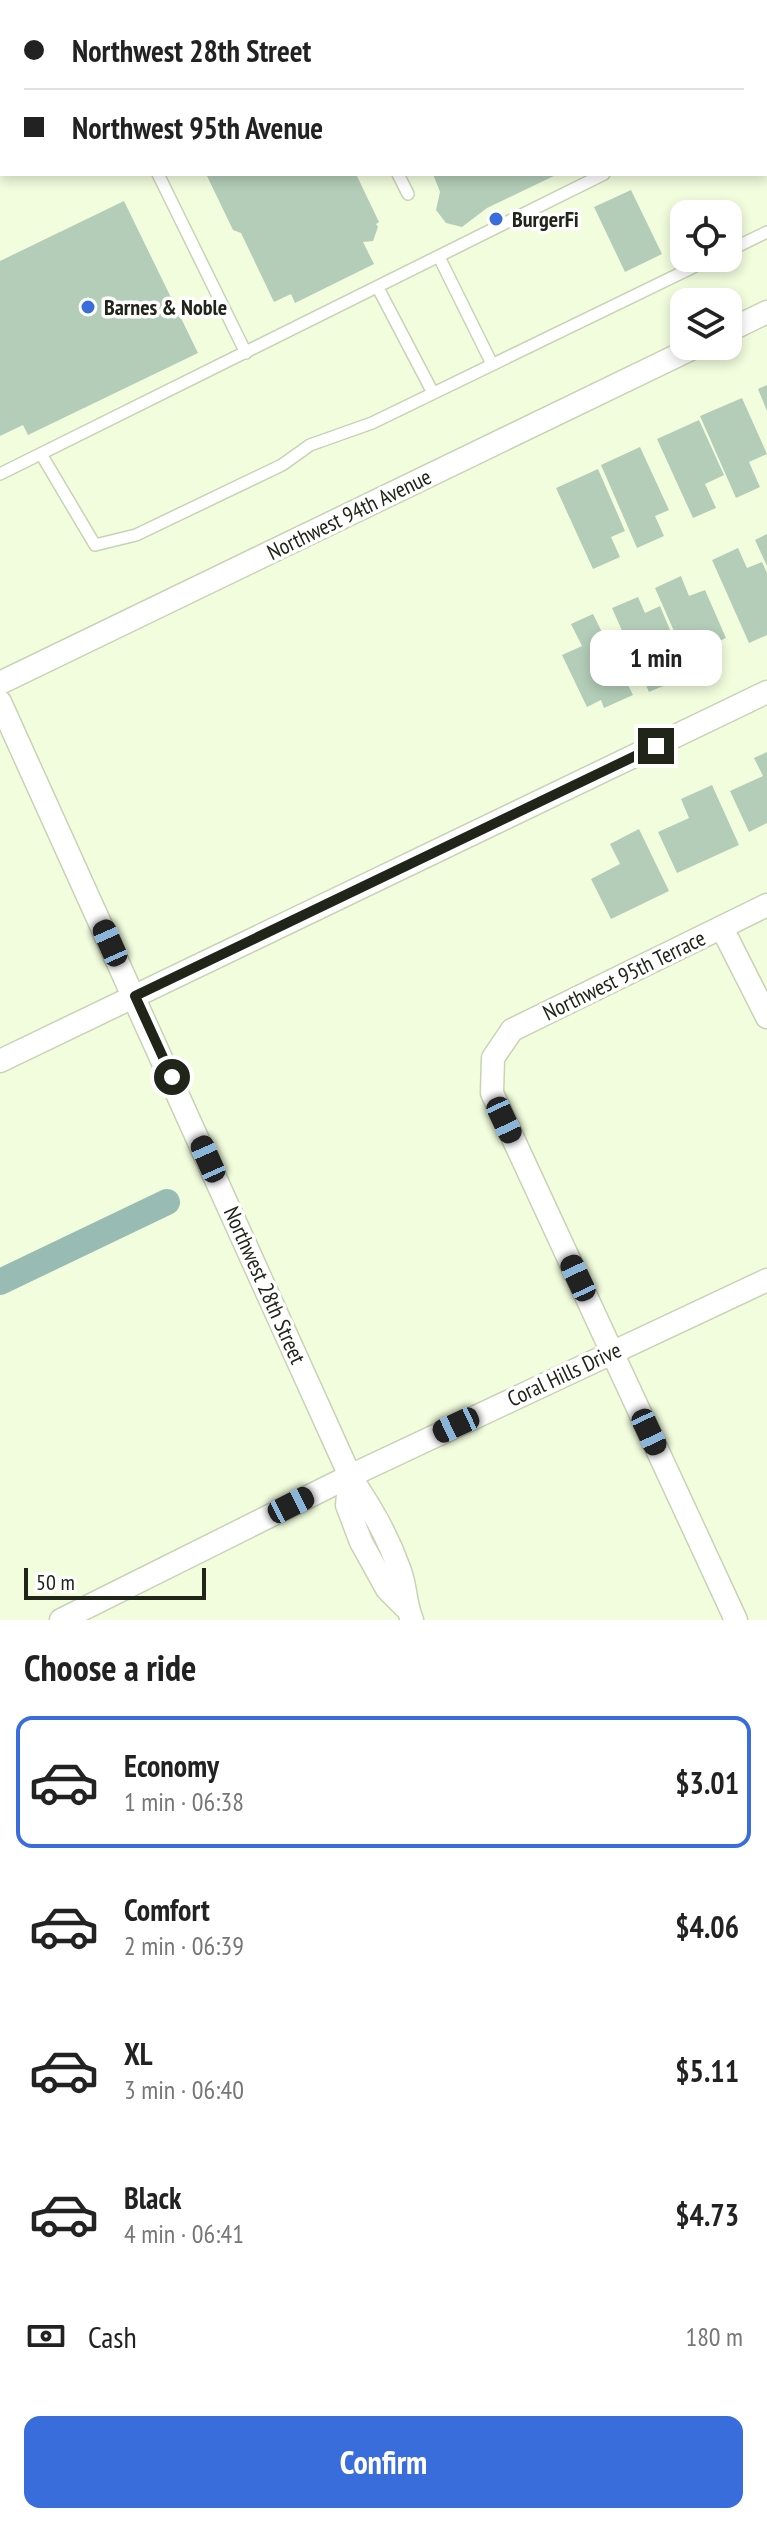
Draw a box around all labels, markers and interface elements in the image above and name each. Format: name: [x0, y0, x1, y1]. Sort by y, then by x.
text: Northwest 28th Street: [72, 31, 311, 70]
text: Northwest 95th Avenue: [72, 108, 323, 147]
map controls: [670, 200, 742, 360]
button: locate: [670, 200, 742, 272]
place label: BurgerFi: [512, 205, 579, 233]
marker: BurgerFi: [487, 210, 505, 228]
button: layers: [670, 288, 742, 360]
place label: Barnes & Noble: [104, 293, 227, 321]
marker: Barnes & Noble: [79, 298, 97, 316]
street label: Northwest 94th Avenue: [262, 462, 436, 566]
callout: 1 min: [590, 630, 722, 686]
text: 1 min: [630, 641, 682, 674]
route end: [638, 728, 674, 764]
car: [89, 916, 131, 970]
street label: Northwest 95th Terrace: [538, 924, 710, 1026]
route start: [154, 1059, 190, 1095]
car: [483, 1093, 525, 1147]
car: [187, 1132, 229, 1186]
street label: Northwest 28th Street: [218, 1202, 312, 1368]
car: [557, 1251, 599, 1305]
street label: Coral Hills Drive: [503, 1335, 625, 1413]
car: [429, 1404, 483, 1446]
car: [628, 1405, 670, 1459]
car: [264, 1483, 318, 1527]
scale bar: [24, 1564, 206, 1600]
text: 50 m: [36, 1568, 75, 1596]
text: Choose a ride: [24, 1644, 196, 1691]
icon: car: [28, 1746, 100, 1818]
text: Economy: [124, 1746, 219, 1785]
text: $3.01: [675, 1763, 739, 1802]
text: 1 min · 06:38: [124, 1785, 244, 1818]
icon: car: [28, 1890, 100, 1962]
text: Comfort: [124, 1890, 210, 1929]
text: $4.06: [675, 1907, 739, 1946]
text: 2 min · 06:39: [124, 1929, 244, 1962]
icon: car: [28, 2034, 100, 2106]
text: XL: [124, 2034, 153, 2073]
text: $5.11: [675, 2051, 739, 2090]
text: 3 min · 06:40: [124, 2073, 244, 2106]
icon: car: [28, 2178, 100, 2250]
text: Black: [124, 2178, 181, 2217]
text: $4.73: [675, 2195, 739, 2234]
text: 4 min · 06:41: [124, 2217, 244, 2250]
icon: cash: [24, 2314, 68, 2358]
text: Cash: [88, 2317, 137, 2356]
text: 180 m: [685, 2320, 743, 2353]
button: Confirm: [24, 2416, 743, 2508]

